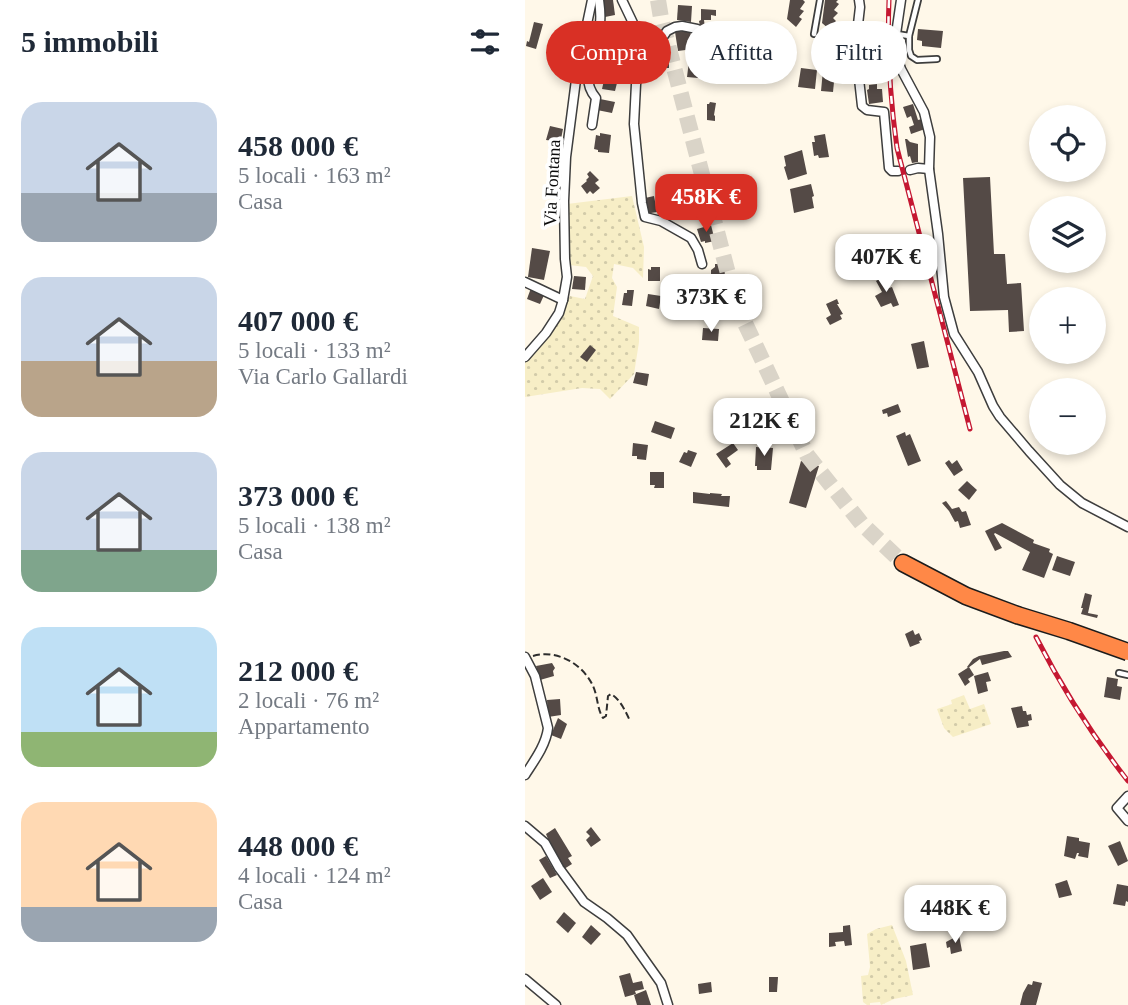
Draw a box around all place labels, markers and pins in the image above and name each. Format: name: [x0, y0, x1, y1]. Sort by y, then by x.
pin: 458K €: [649, 174, 763, 234]
pin: 407K €: [829, 234, 943, 294]
pin: 373K €: [654, 274, 768, 334]
pin: 212K €: [707, 398, 821, 458]
pin: 448K €: [898, 886, 1012, 945]

